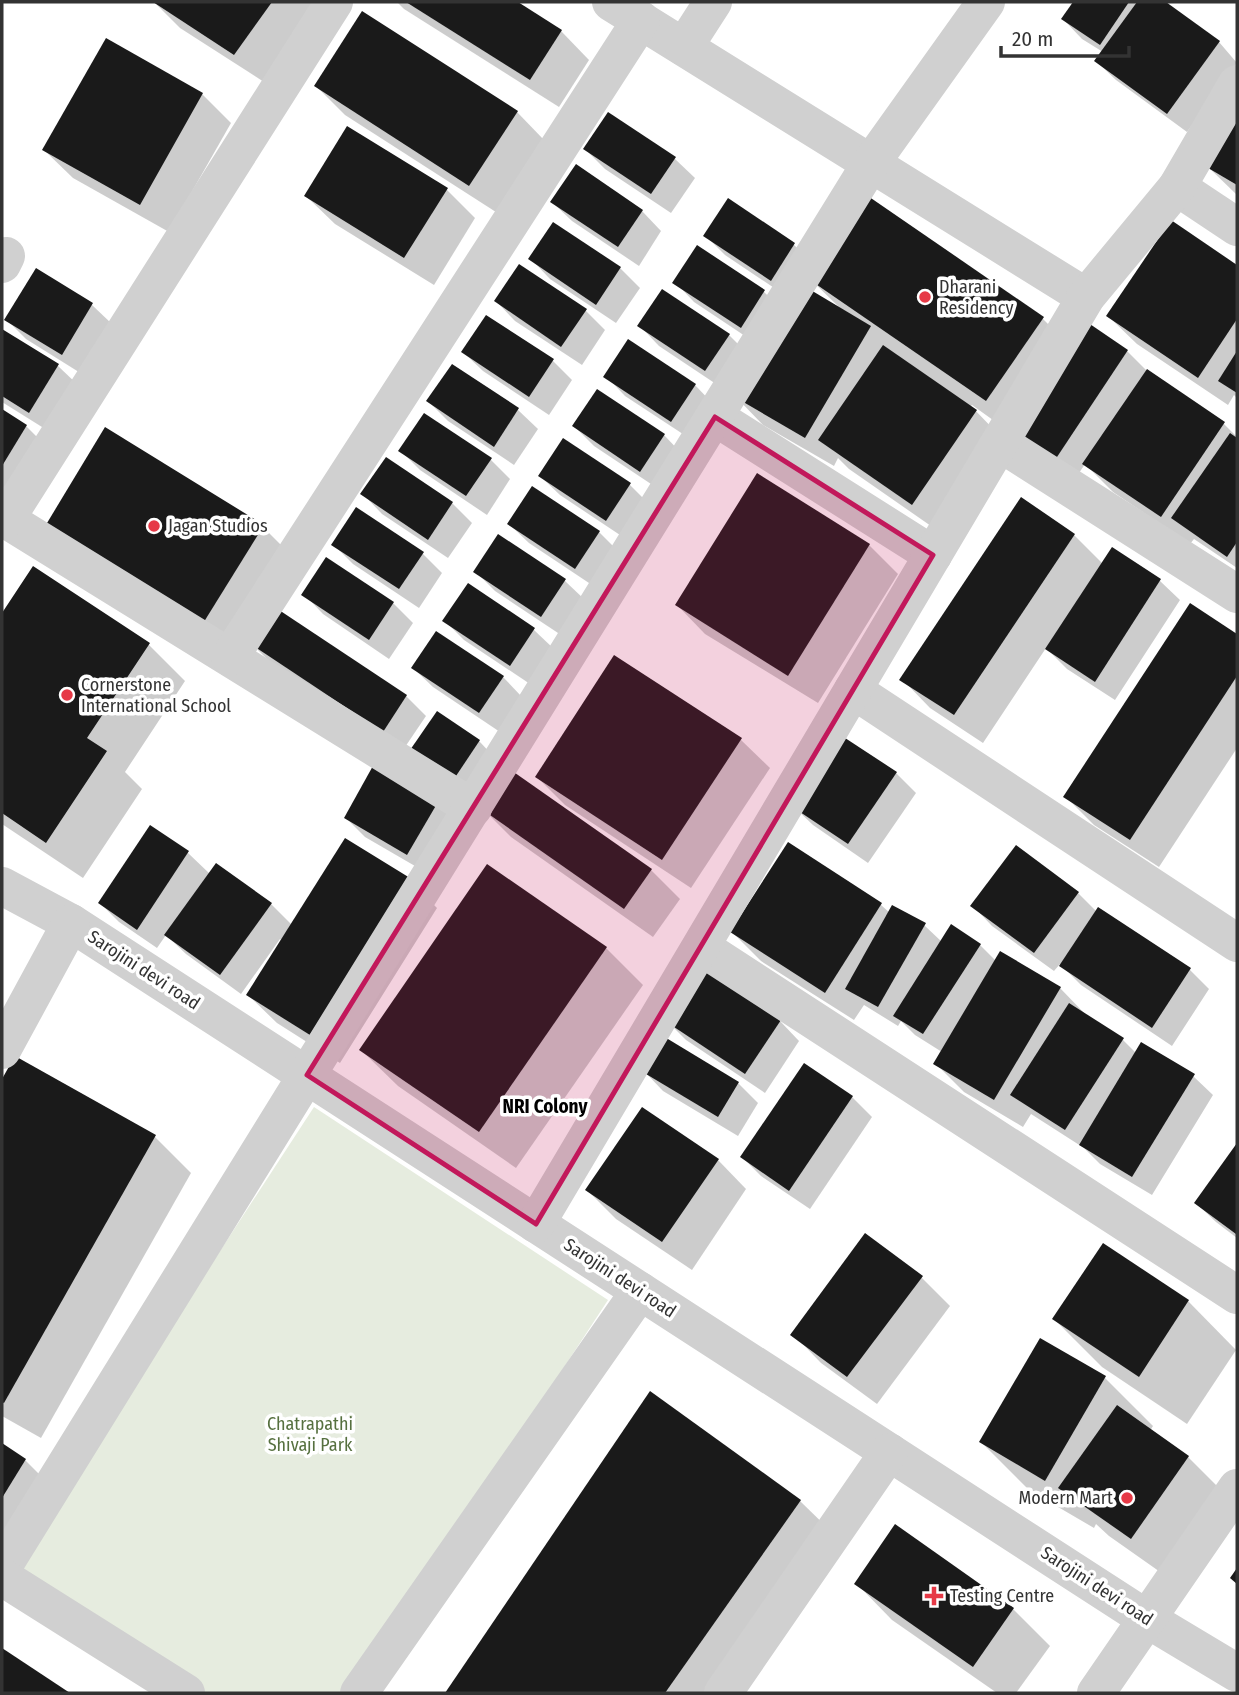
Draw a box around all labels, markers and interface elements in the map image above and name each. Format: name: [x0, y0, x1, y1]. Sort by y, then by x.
scale bar: [1001, 14, 1129, 58]
text: 20 m: [1012, 26, 1053, 52]
place label: Dharani Residency: [939, 276, 1013, 319]
marker: Dharani Residency: [917, 289, 933, 305]
place label: Jagan Studios: [168, 515, 268, 537]
marker: Jagan Studios: [146, 518, 162, 534]
place label: Cornerstone International School: [81, 674, 231, 717]
marker: Cornerstone International School: [59, 687, 75, 703]
street label: Sarojini devi road: [84, 926, 204, 1014]
district label: NRI Colony: [503, 1095, 588, 1118]
street label: Sarojini devi road: [560, 1234, 680, 1322]
park label: Chatrapathi Shivaji Park: [267, 1413, 353, 1456]
place label: Modern Mart: [1018, 1487, 1113, 1509]
marker: Modern Mart: [1119, 1490, 1135, 1506]
street label: Sarojini devi road: [1037, 1542, 1157, 1630]
place label: Testing Centre: [950, 1585, 1054, 1607]
marker: Testing Centre: [924, 1586, 944, 1606]

